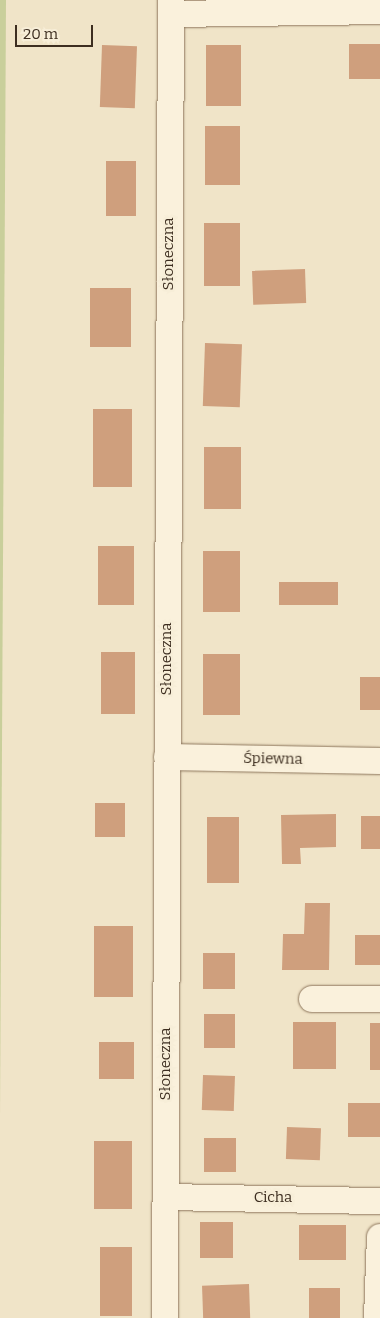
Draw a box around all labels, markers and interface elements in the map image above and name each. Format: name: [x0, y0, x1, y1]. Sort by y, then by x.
scale bar: [18, 15, 95, 47]
text: 20 m: [23, 25, 58, 43]
street label: Słoneczna: [160, 218, 178, 290]
street label: Słoneczna: [158, 623, 176, 695]
street label: Śpiewna: [243, 749, 303, 769]
street label: Słoneczna: [157, 1028, 175, 1100]
street label: Cicha: [254, 1189, 292, 1207]

